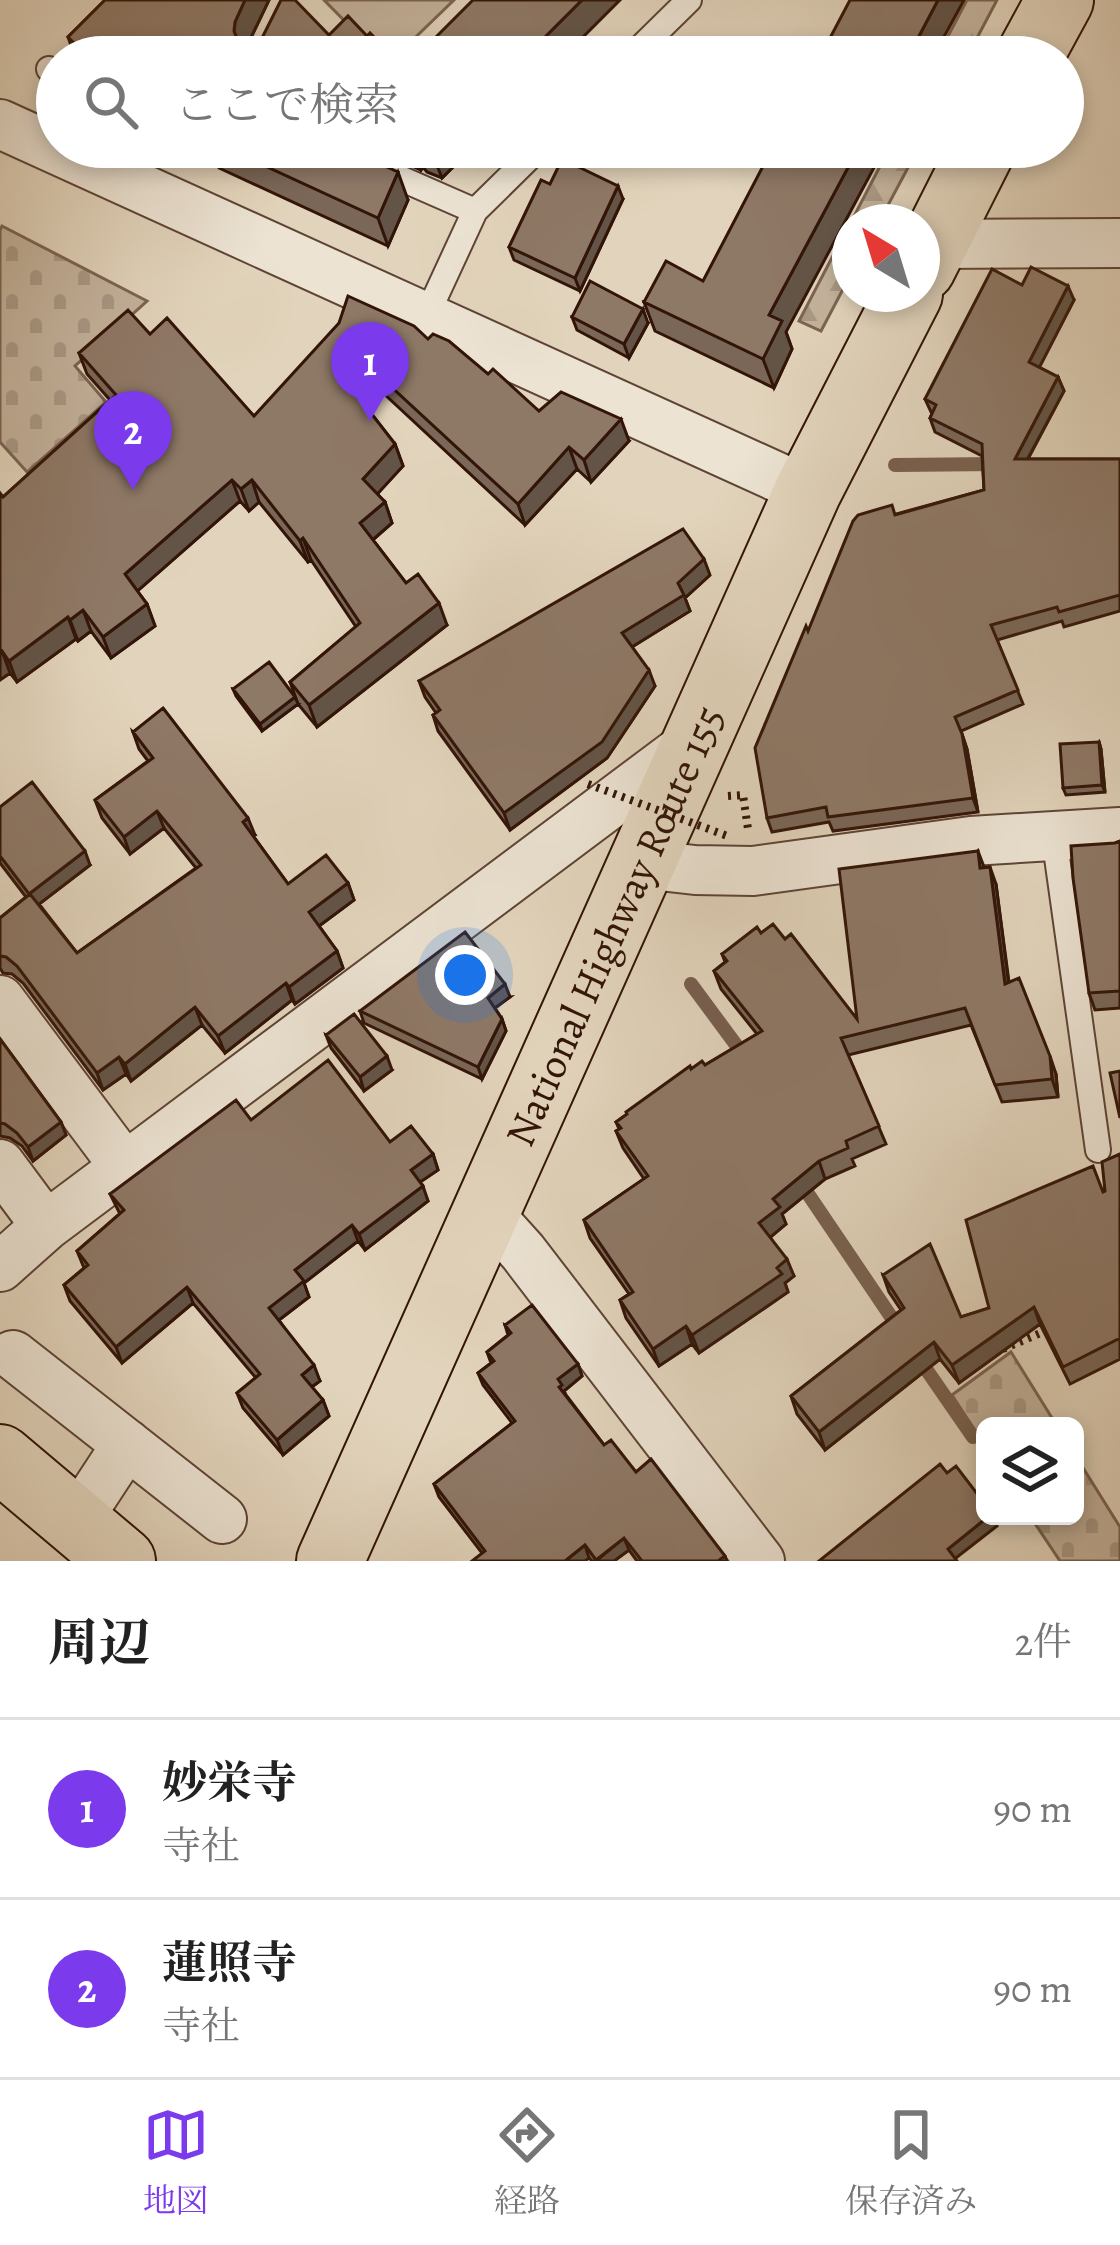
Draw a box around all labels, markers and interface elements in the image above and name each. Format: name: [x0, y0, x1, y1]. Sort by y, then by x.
search box: [36, 36, 1084, 168]
icon: search: [78, 69, 144, 135]
text: ここで検索: [174, 74, 399, 136]
north arrow: [832, 204, 940, 312]
pin: 1: [331, 322, 409, 421]
pin: 2: [94, 391, 172, 490]
street label: National Highway Route 155: [491, 696, 737, 1155]
your location: [435, 945, 495, 1005]
map controls: [976, 1417, 1084, 1525]
button: layers: [976, 1417, 1084, 1525]
text: 周辺: [48, 1608, 150, 1678]
text: 2件: [1014, 1615, 1072, 1668]
text: 妙栄寺: [162, 1752, 297, 1814]
text: 1: [80, 1782, 94, 1835]
text: 90 m: [993, 1782, 1072, 1835]
text: 寺社: [162, 1819, 240, 1872]
text: 蓮照寺: [162, 1932, 297, 1994]
text: 2: [78, 1962, 96, 2015]
text: 90 m: [993, 1962, 1072, 2015]
text: 寺社: [162, 1999, 240, 2052]
tab: 地図: [143, 2102, 209, 2223]
tab: 経路: [494, 2102, 560, 2223]
tab: 保存済み: [845, 2102, 977, 2223]

